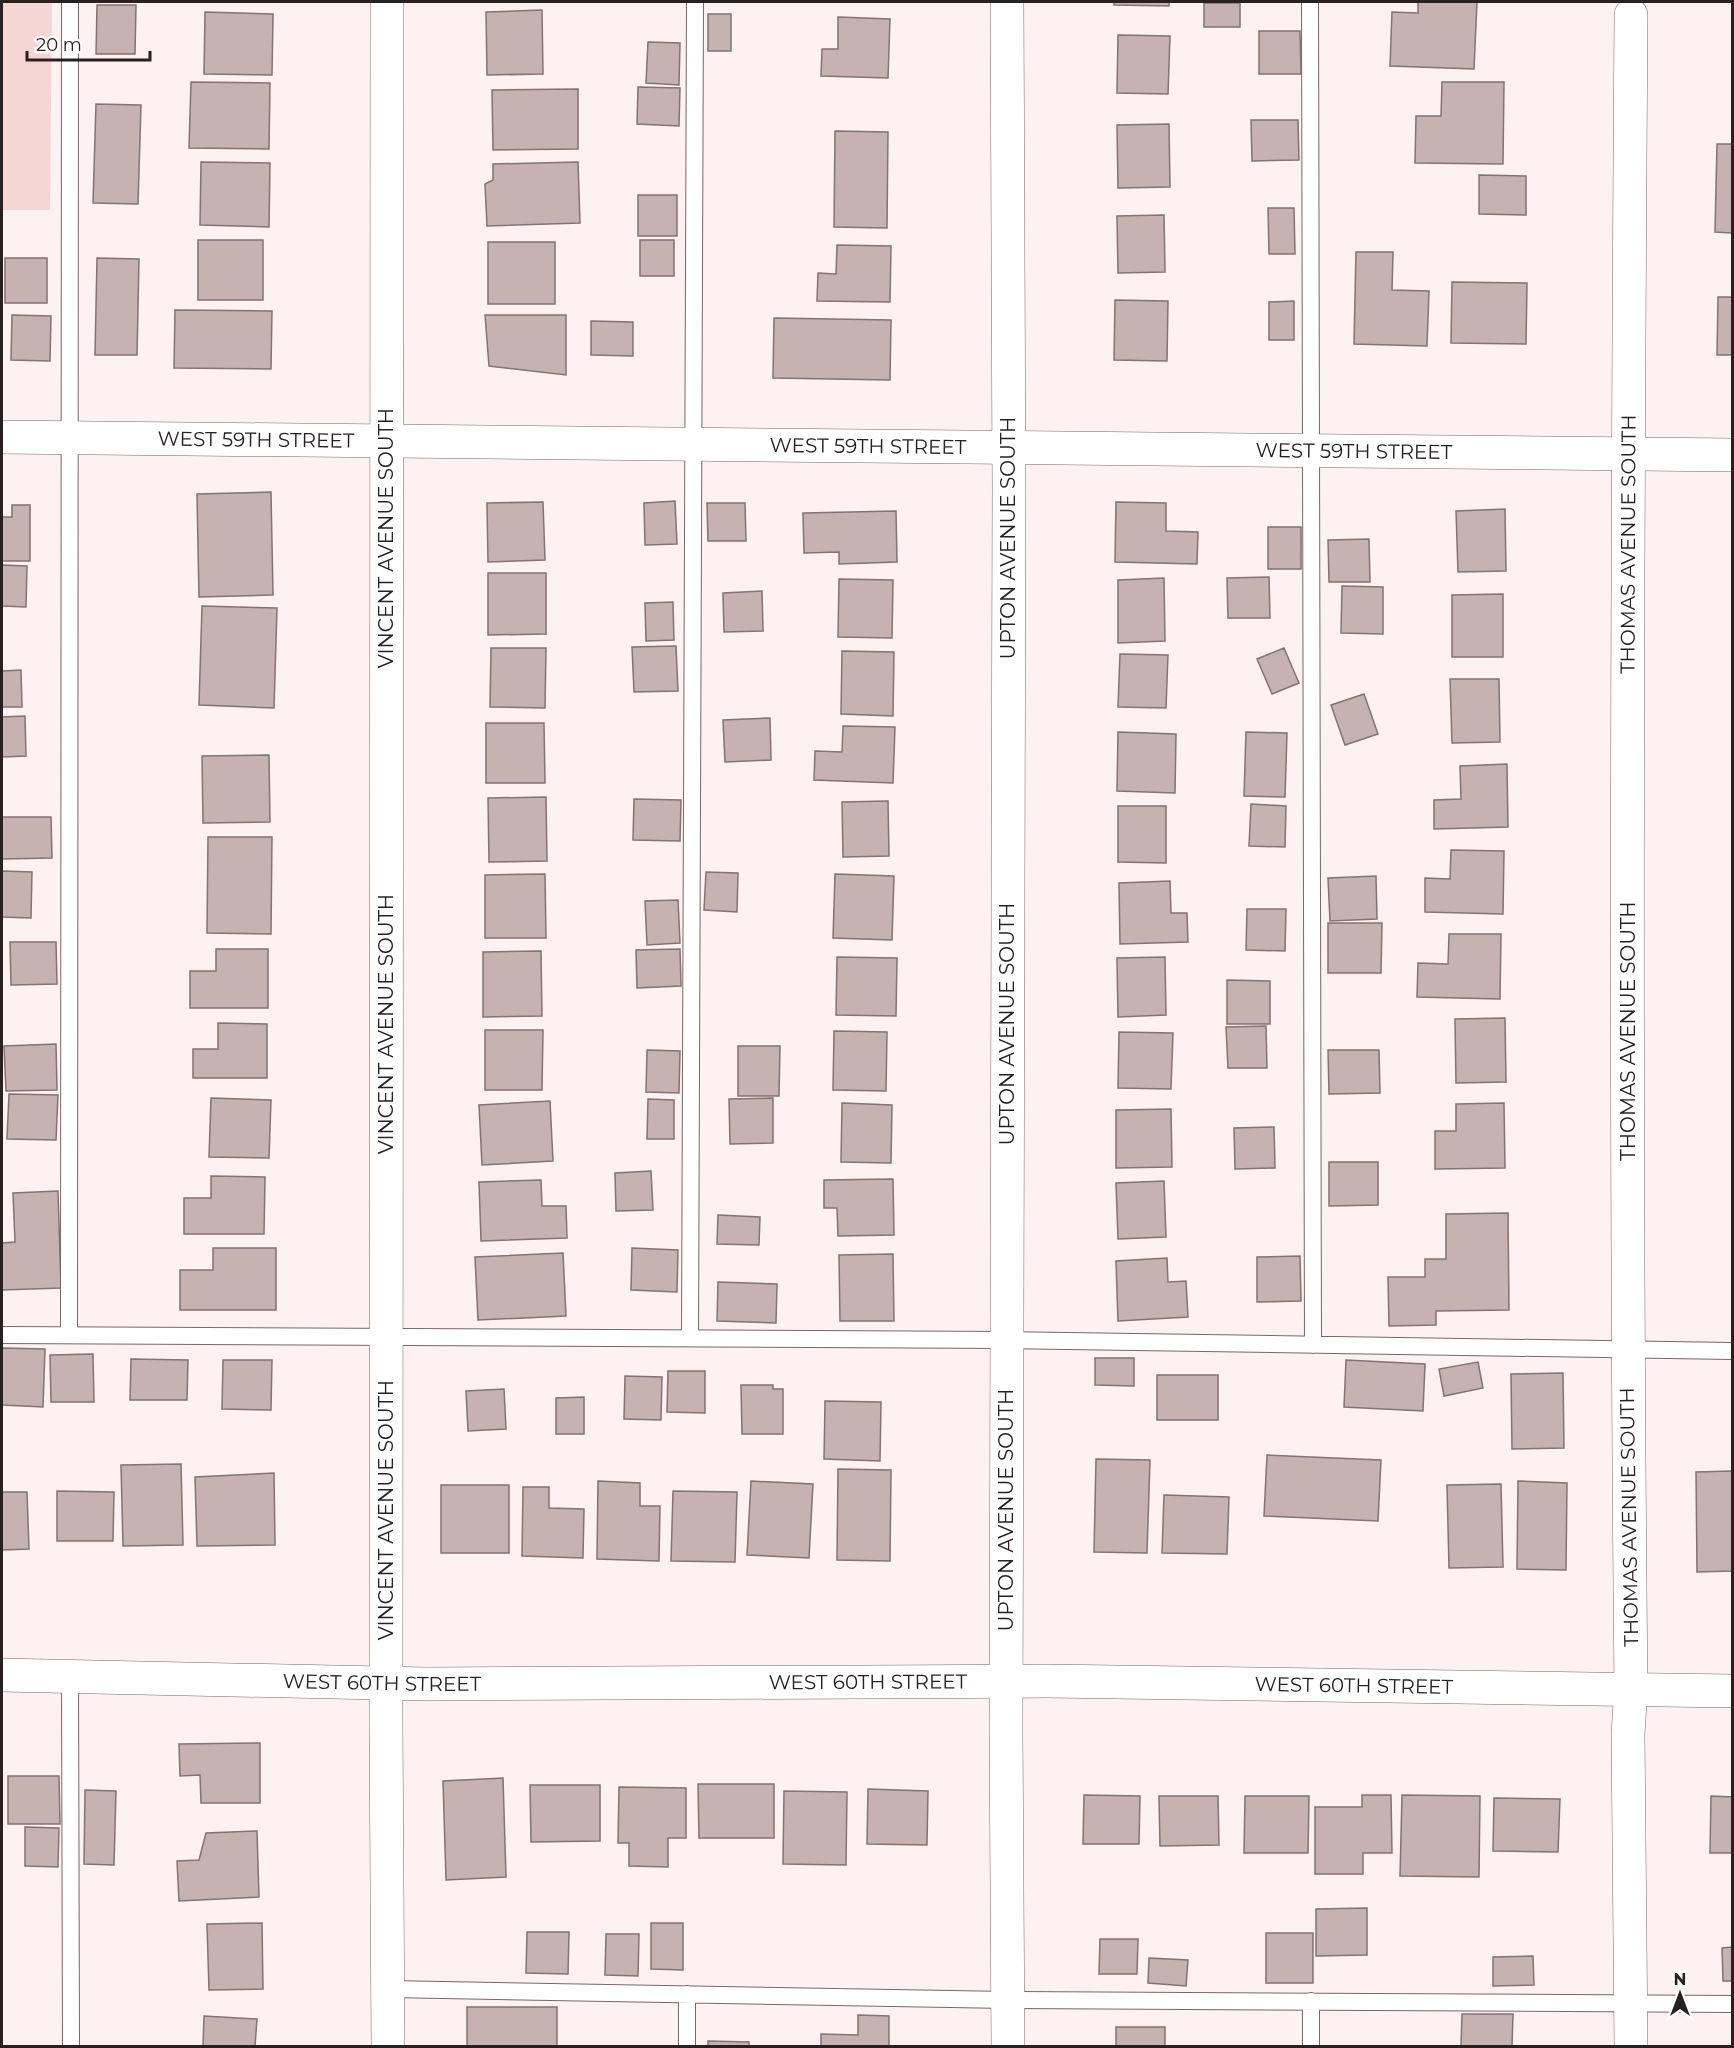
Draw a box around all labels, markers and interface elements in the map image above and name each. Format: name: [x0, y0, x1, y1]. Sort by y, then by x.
scale bar: [27, 24, 150, 62]
text: 20 m: [36, 34, 82, 56]
street label: VINCENT AVENUE SOUTH: [374, 408, 398, 668]
street label: THOMAS AVENUE SOUTH: [1616, 414, 1641, 674]
street label: UPTON AVENUE SOUTH: [996, 417, 1020, 659]
street label: WEST 59TH STREET: [158, 427, 355, 453]
street label: WEST 59TH STREET: [770, 433, 967, 459]
street label: WEST 59TH STREET: [1256, 438, 1453, 464]
street label: VINCENT AVENUE SOUTH: [374, 894, 398, 1154]
street label: THOMAS AVENUE SOUTH: [1616, 901, 1640, 1161]
street label: UPTON AVENUE SOUTH: [995, 903, 1019, 1145]
street label: VINCENT AVENUE SOUTH: [374, 1380, 398, 1640]
street label: THOMAS AVENUE SOUTH: [1615, 1387, 1643, 1647]
street label: UPTON AVENUE SOUTH: [994, 1389, 1018, 1631]
street label: WEST 60TH STREET: [282, 1669, 482, 1696]
street label: WEST 60TH STREET: [769, 1669, 968, 1694]
street label: WEST 60TH STREET: [1254, 1672, 1454, 1699]
north arrow: [1650, 1964, 1710, 2024]
text: N: [1674, 1970, 1686, 1989]

